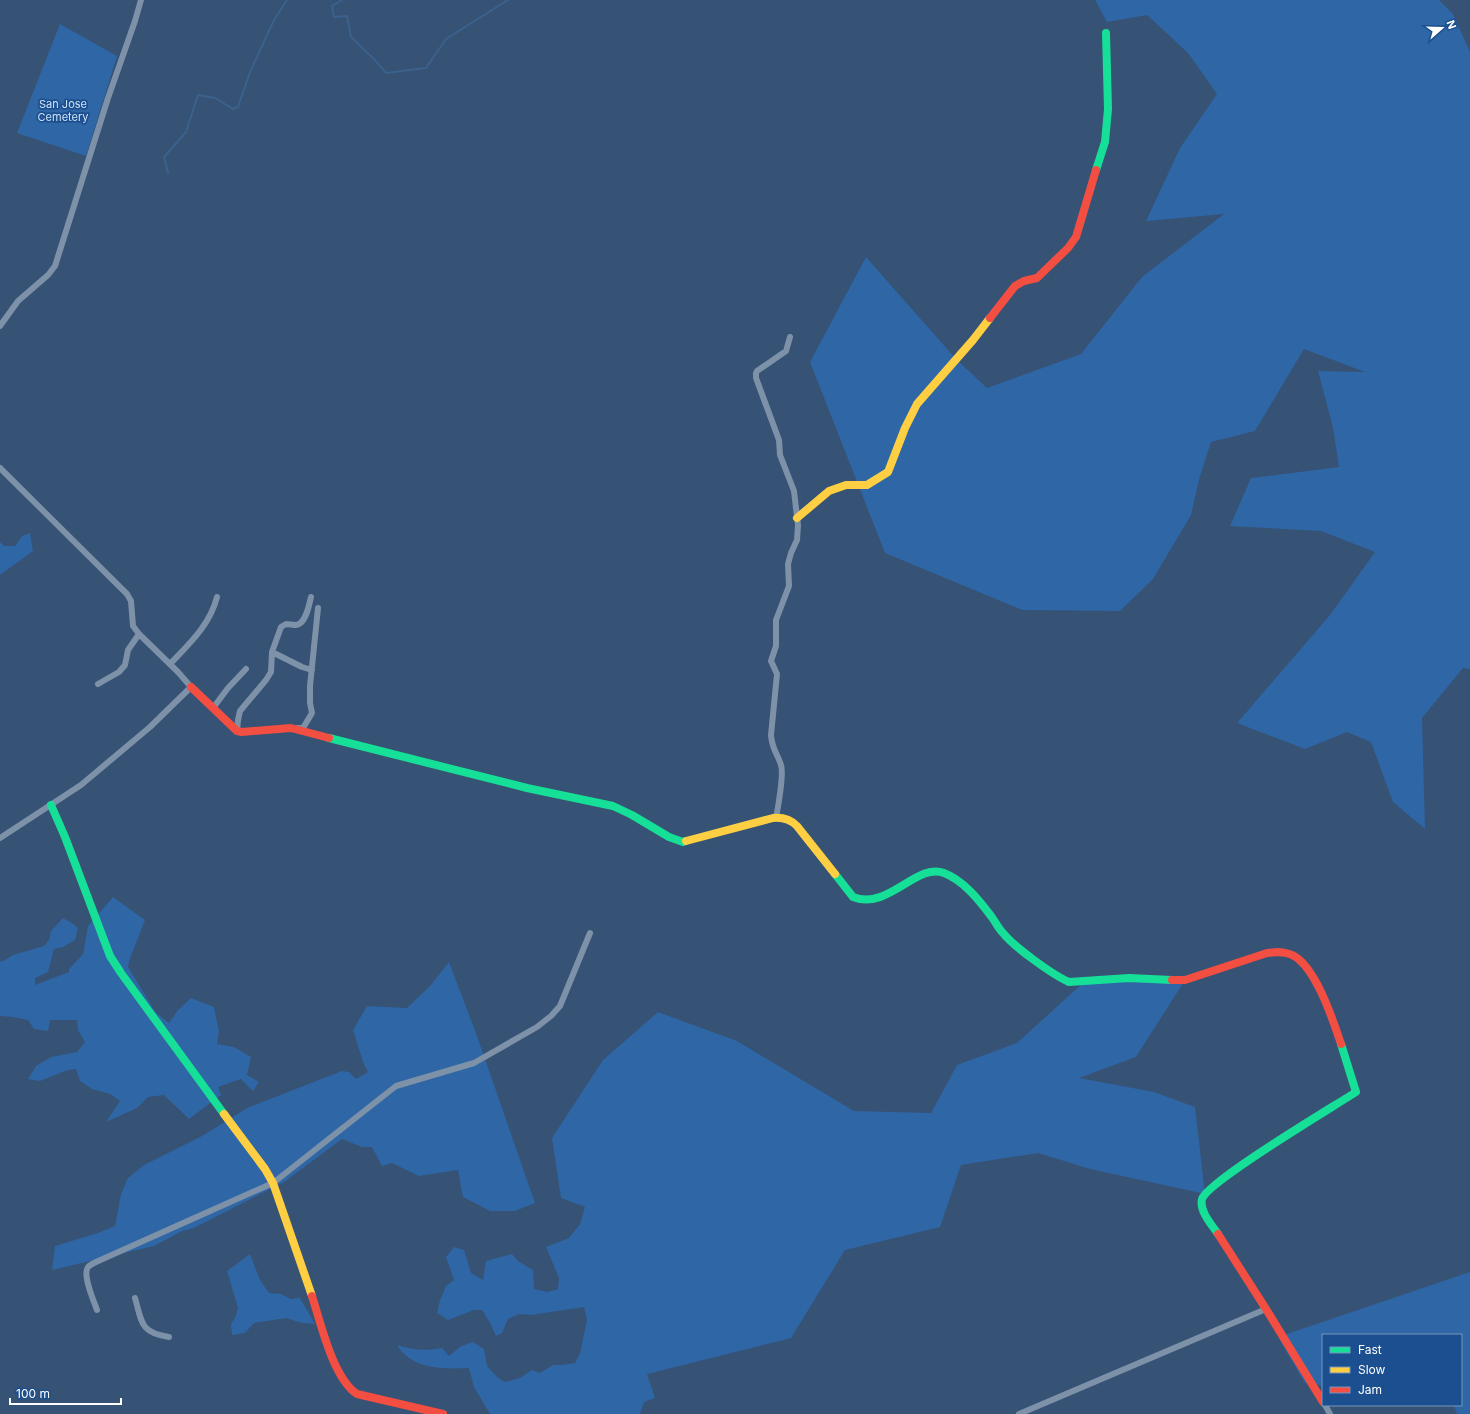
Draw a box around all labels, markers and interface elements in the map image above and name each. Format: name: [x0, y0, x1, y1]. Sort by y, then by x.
north arrow: [1422, 8, 1462, 48]
text: N: [1443, 18, 1459, 31]
park label: San Jose Cemetery: [38, 97, 88, 124]
legend: [1322, 1334, 1462, 1406]
text: Fast: [1358, 1342, 1382, 1357]
text: Slow: [1358, 1362, 1386, 1377]
scale bar: [10, 1380, 121, 1406]
text: Jam: [1358, 1382, 1382, 1397]
text: 100 m: [16, 1386, 50, 1401]

